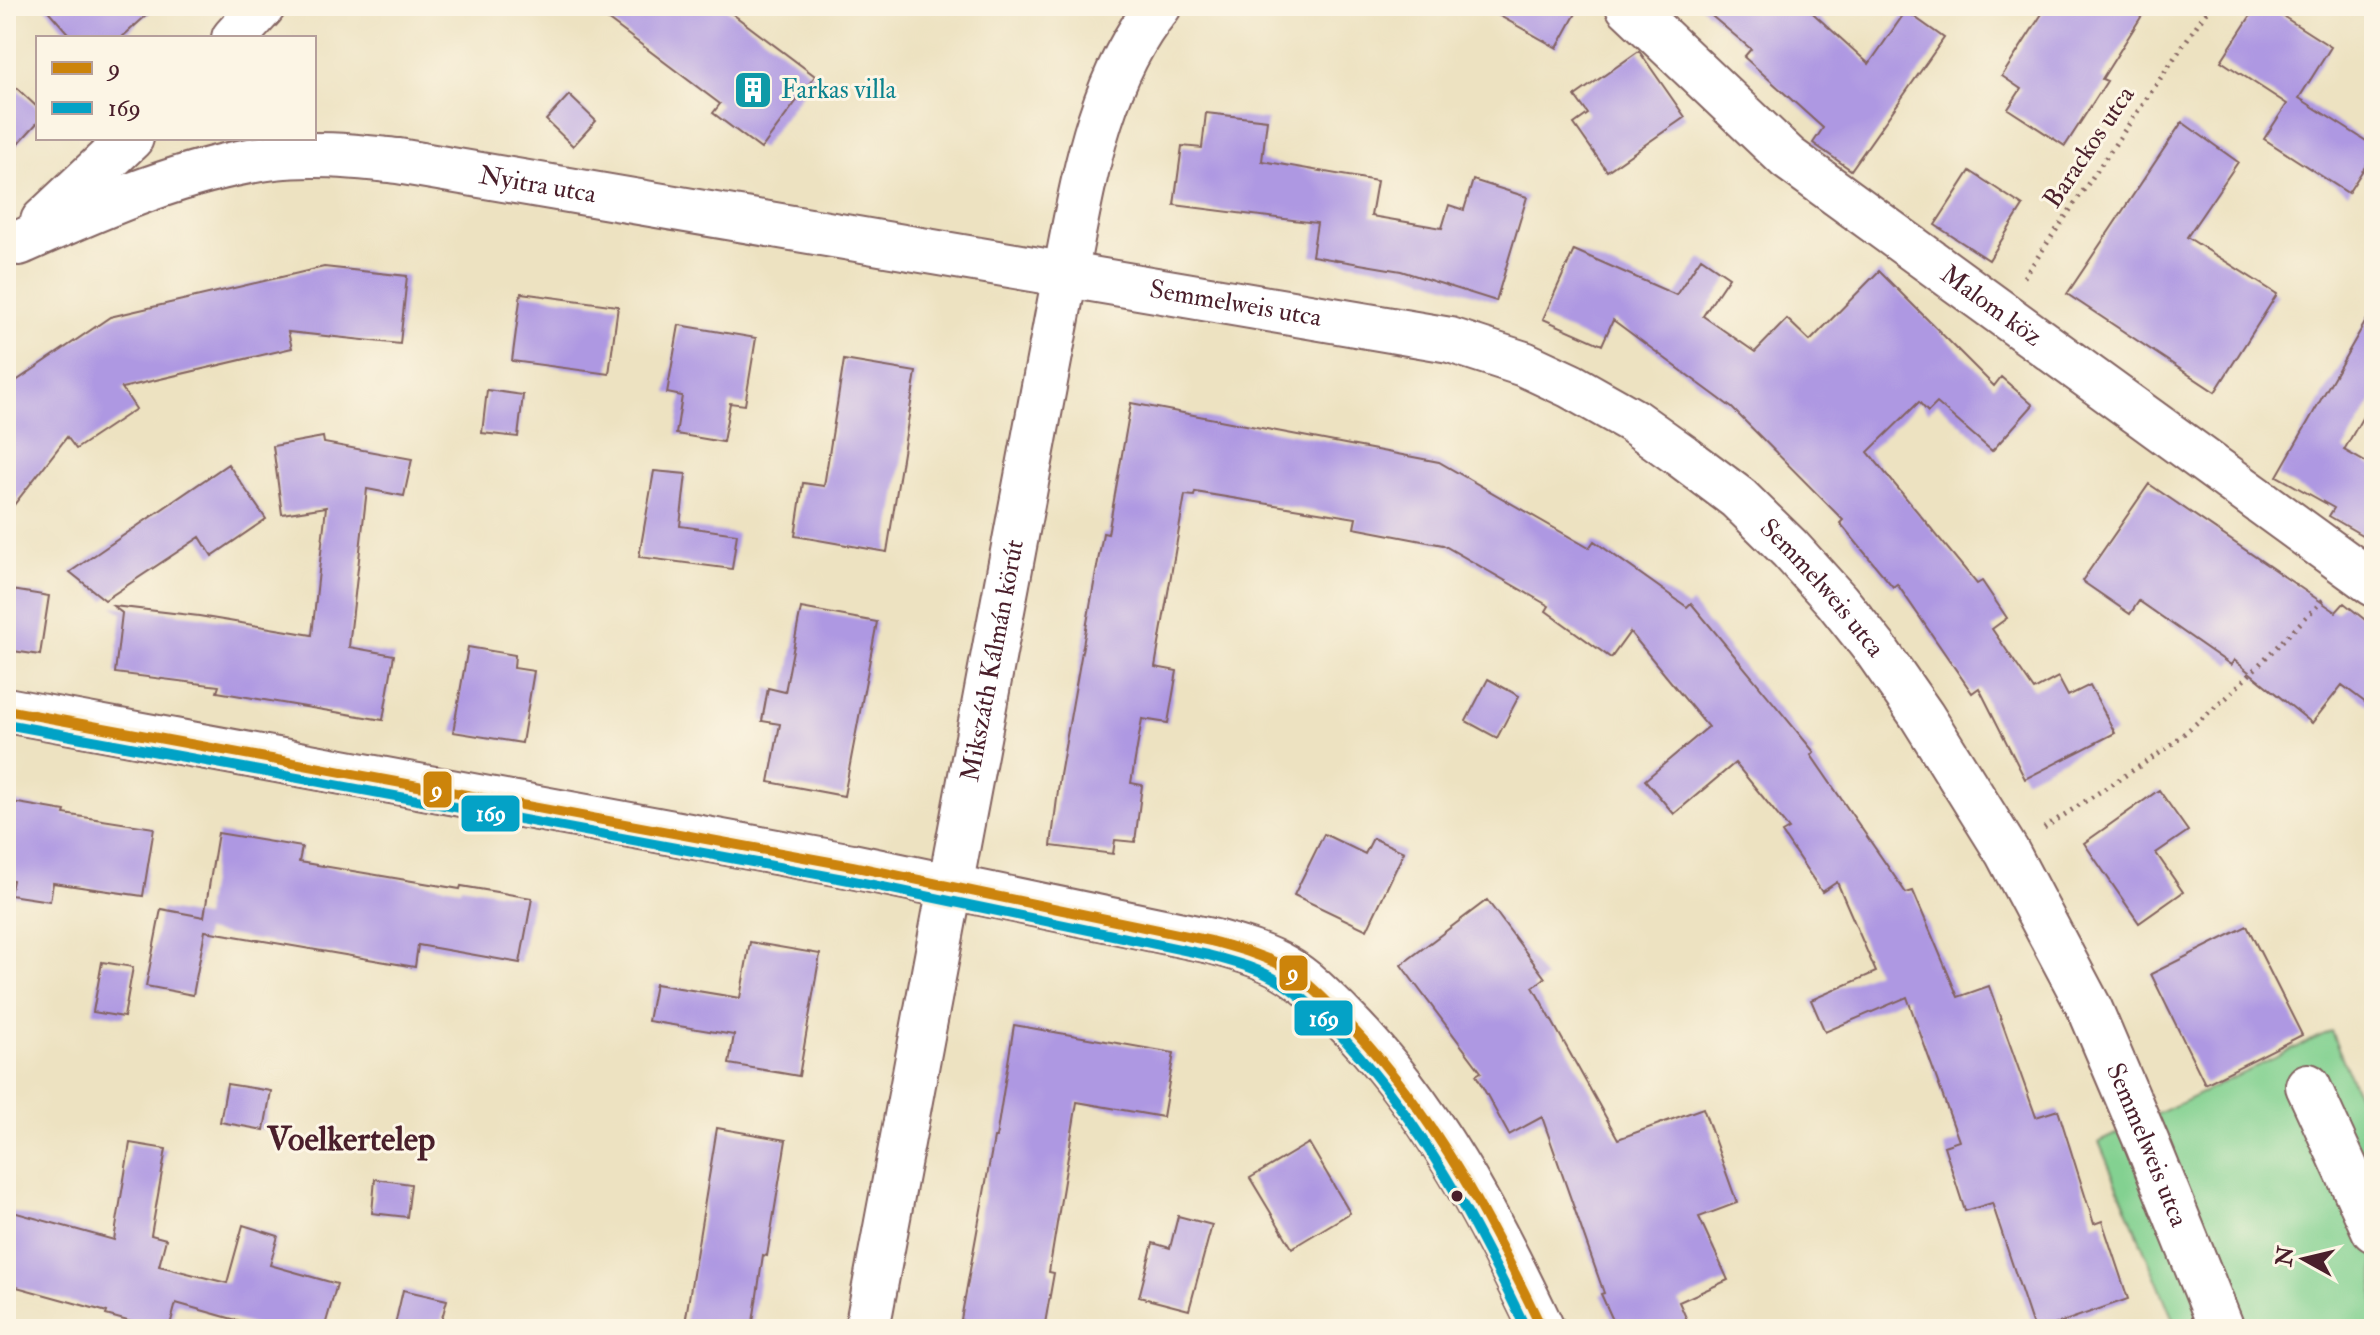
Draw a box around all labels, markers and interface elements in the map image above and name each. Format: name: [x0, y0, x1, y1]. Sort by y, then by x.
legend: [36, 36, 316, 140]
text: 9: [106, 53, 120, 84]
building icon: Farkas villa: [732, 69, 774, 111]
place label: Farkas villa: [781, 74, 897, 106]
street label: Barackos utca: [2036, 80, 2142, 214]
text: 169: [108, 93, 141, 124]
street label: Nyitra utca: [477, 159, 599, 210]
street label: Malom köz: [1934, 258, 2049, 354]
street label: Semmelweis utca: [1147, 273, 1324, 334]
street label: Semmelweis utca: [1753, 512, 1892, 664]
street label: Mikszáth Kálmán körút: [954, 537, 1031, 784]
line badge: 9: [422, 770, 453, 809]
text: 9: [429, 776, 443, 804]
line badge: 169: [460, 794, 521, 833]
text: 169: [476, 800, 506, 828]
line badge: 9: [1278, 954, 1309, 992]
text: 9: [1285, 959, 1299, 987]
line badge: 169: [1293, 999, 1354, 1037]
text: 169: [1309, 1005, 1339, 1033]
street label: Semmelweis utca: [2099, 1058, 2195, 1232]
district label: Voelkertelep: [266, 1118, 435, 1161]
unlabelled marker: [1449, 1188, 1465, 1204]
north arrow: [2264, 1219, 2344, 1299]
text: N: [2270, 1244, 2300, 1269]

